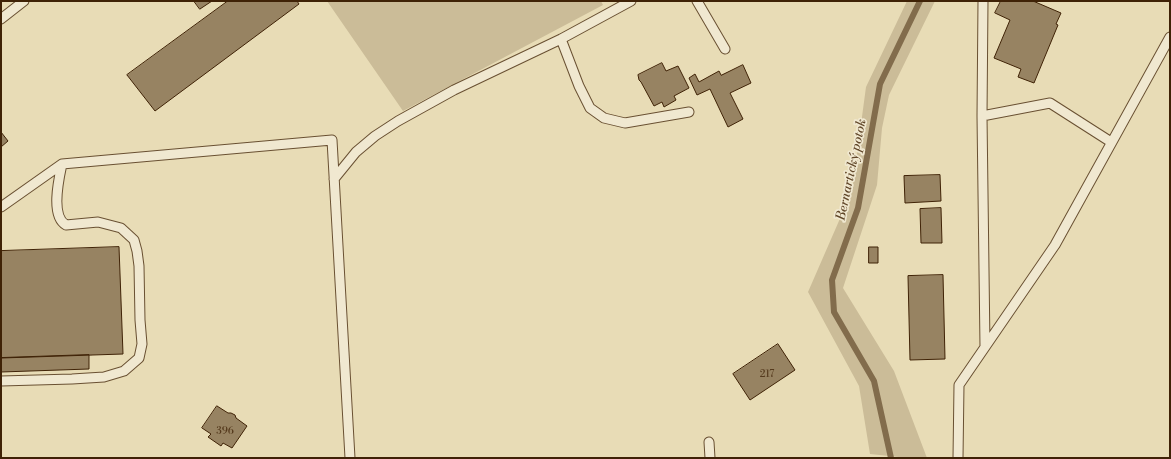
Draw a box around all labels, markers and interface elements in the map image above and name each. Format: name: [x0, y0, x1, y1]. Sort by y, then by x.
water label: Bernartický potok: [834, 118, 870, 222]
house number: 217: [760, 369, 774, 381]
house number: 396: [216, 426, 234, 438]

